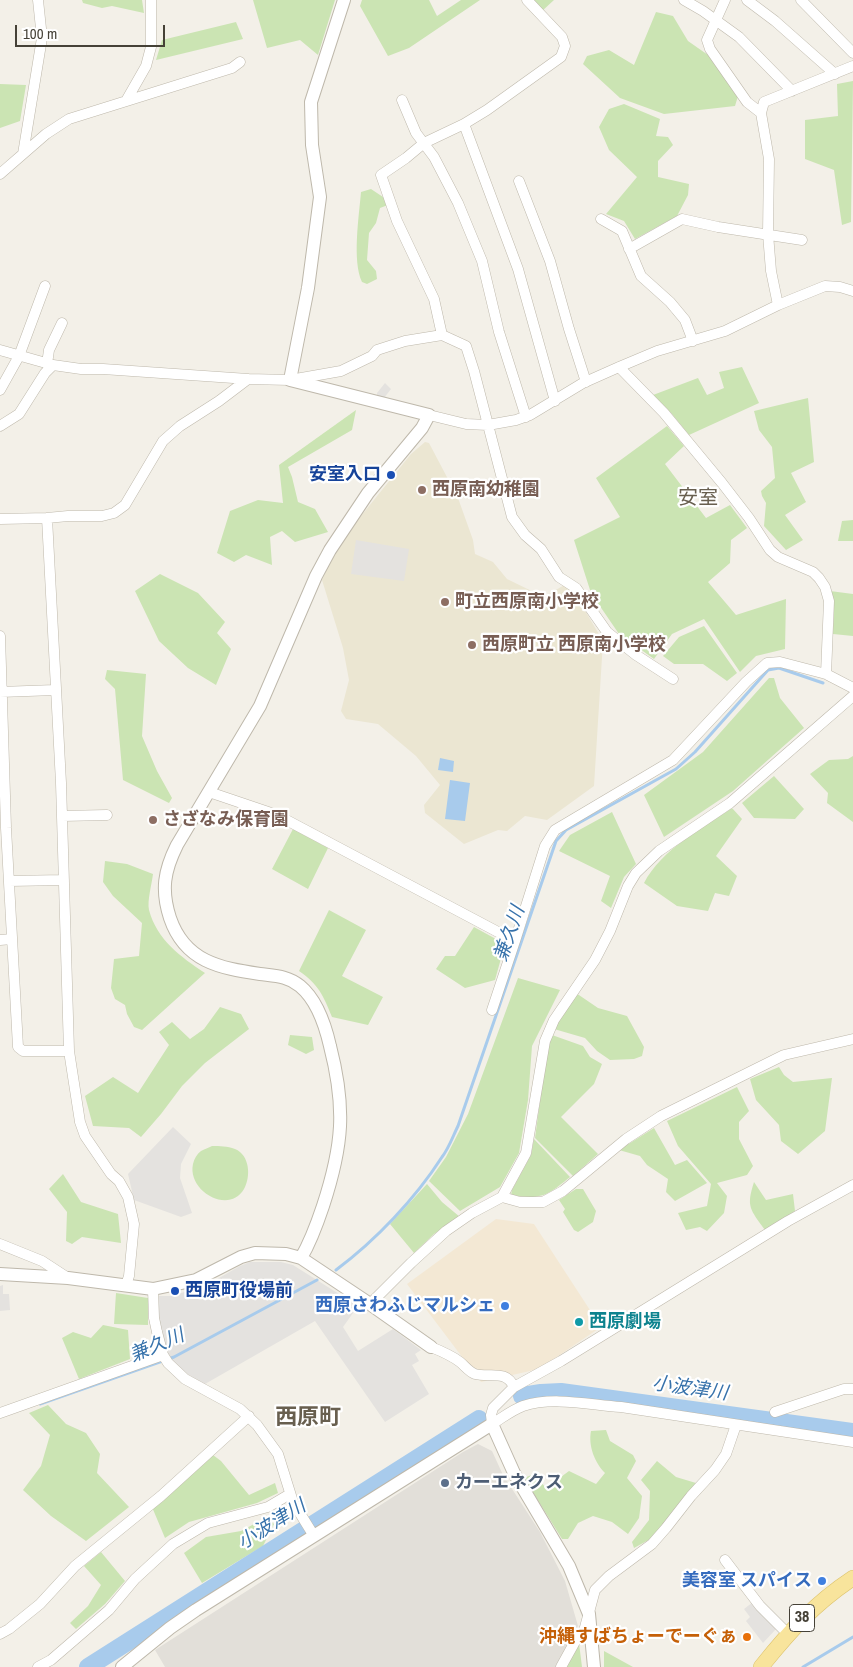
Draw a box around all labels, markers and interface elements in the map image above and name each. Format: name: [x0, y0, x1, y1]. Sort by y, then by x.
scale bar: [18, 15, 168, 47]
text: 100 m: [23, 23, 57, 44]
place label: 安室入口: [309, 464, 381, 486]
marker: 安室入口: [385, 469, 397, 481]
place label: 西原南幼稚園: [432, 479, 540, 501]
marker: 西原南幼稚園: [416, 484, 428, 496]
district label: 安室: [678, 487, 718, 511]
place label: 町立西原南小学校: [455, 591, 599, 613]
marker: 町立西原南小学校: [439, 596, 451, 608]
place label: 西原町立 西原南小学校: [482, 634, 666, 656]
marker: 西原町立 西原南小学校: [466, 639, 478, 651]
place label: さざなみ保育園: [163, 809, 289, 831]
marker: さざなみ保育園: [147, 814, 159, 826]
water label: 兼久川: [490, 903, 530, 965]
place label: 西原町役場前: [185, 1280, 293, 1302]
marker: 西原町役場前: [169, 1285, 181, 1297]
place label: 西原さわふじマルシェ: [315, 1295, 495, 1317]
marker: 西原さわふじマルシェ: [499, 1300, 511, 1312]
place label: 西原劇場: [589, 1311, 661, 1333]
marker: 西原劇場: [573, 1316, 585, 1328]
water label: 兼久川: [126, 1324, 188, 1368]
water label: 小波津川: [651, 1372, 729, 1406]
district label: 西原町: [275, 1405, 341, 1431]
place label: カーエネクス: [455, 1472, 563, 1494]
marker: カーエネクス: [439, 1477, 451, 1489]
water label: 小波津川: [234, 1495, 310, 1555]
place label: 美容室 スパイス: [682, 1570, 812, 1592]
marker: 美容室 スパイス: [816, 1575, 828, 1587]
road number: 38: [790, 1605, 814, 1632]
place label: 沖縄すばちょーでーぐぁ: [539, 1626, 737, 1648]
marker: 沖縄すばちょーでーぐぁ: [741, 1631, 753, 1643]

